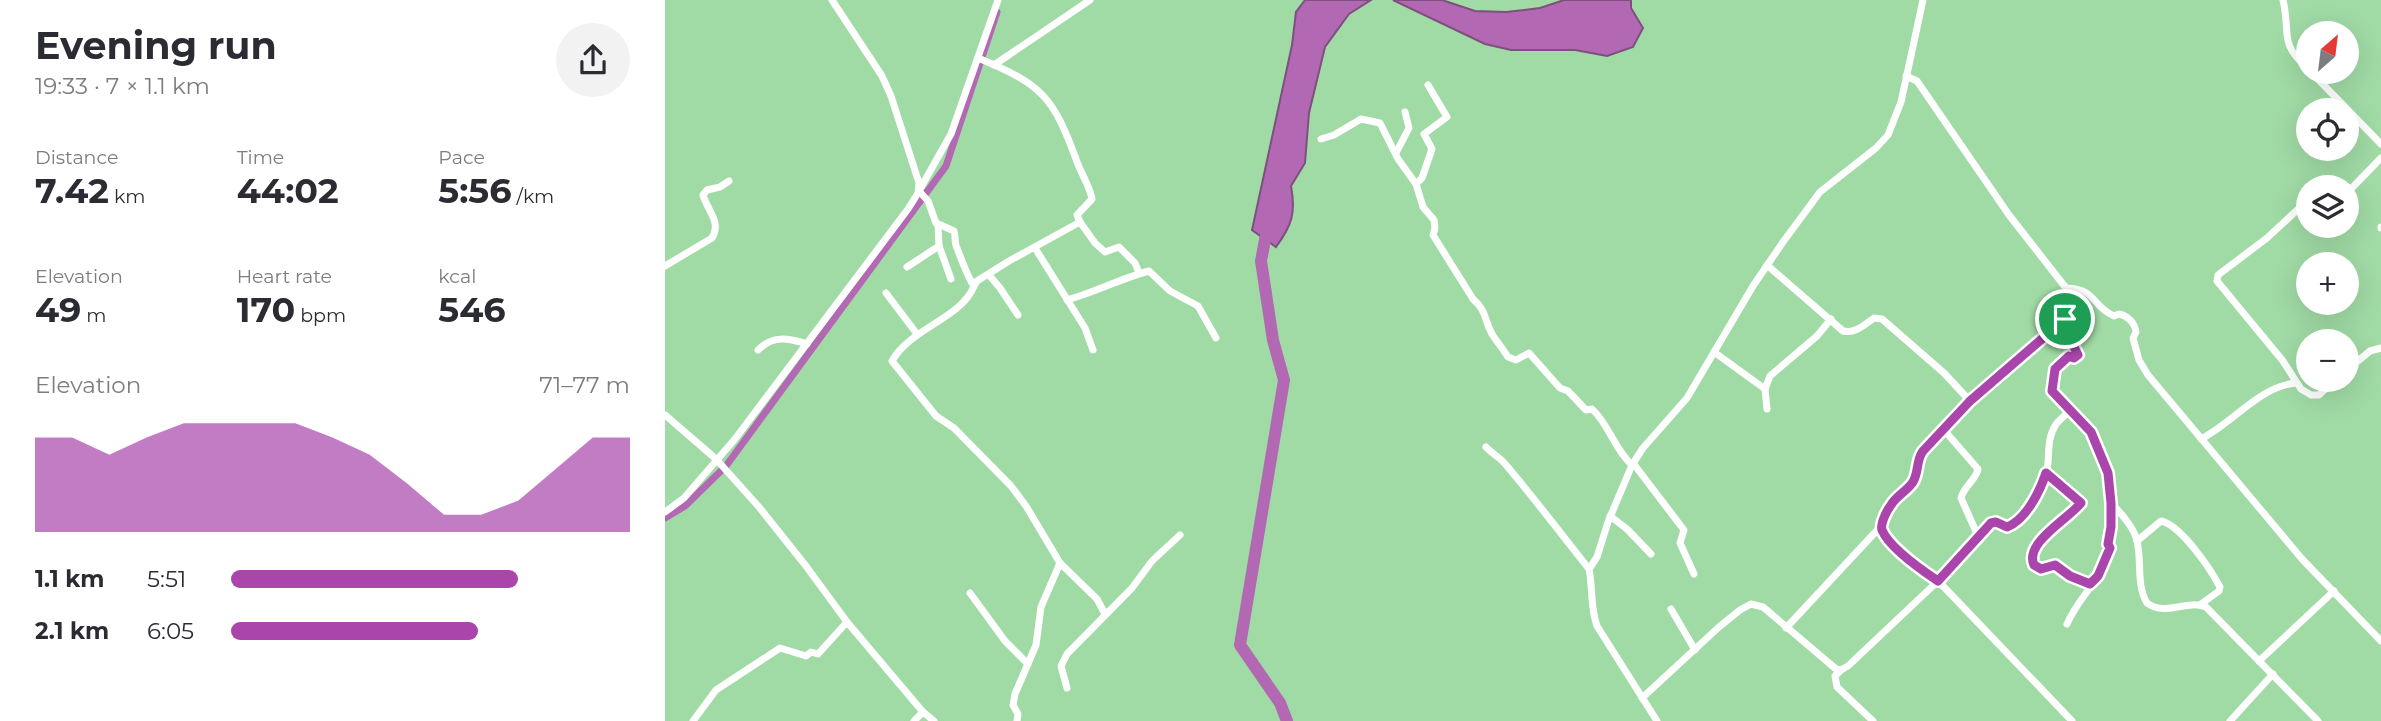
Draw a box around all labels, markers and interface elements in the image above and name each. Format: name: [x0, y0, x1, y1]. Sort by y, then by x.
north arrow: [2296, 21, 2359, 84]
map controls: [2296, 21, 2359, 392]
text: Evening run: [35, 22, 277, 69]
button: share: [556, 23, 630, 97]
text: 19:33 · 7 × 1.1 km: [35, 72, 210, 100]
button: locate: [2296, 98, 2359, 161]
text: Distance: [35, 146, 118, 169]
text: Time: [237, 146, 284, 169]
text: Pace: [438, 146, 485, 169]
text: 7.42: [35, 169, 109, 212]
text: 44:02: [237, 169, 339, 212]
text: 5:56: [438, 169, 511, 212]
button: layers: [2296, 175, 2359, 238]
text: km: [109, 185, 145, 208]
text: /km: [511, 185, 554, 208]
button: +: [2296, 252, 2359, 315]
text: Elevation: [35, 265, 123, 288]
text: Heart rate: [237, 265, 332, 288]
text: kcal: [438, 265, 476, 288]
text: 49: [35, 288, 81, 331]
text: 170: [237, 288, 295, 331]
text: 546: [438, 288, 506, 331]
pin: [2035, 289, 2095, 349]
icon: arrive: [2046, 300, 2084, 338]
text: m: [81, 304, 106, 327]
text: bpm: [295, 304, 346, 327]
button: −: [2296, 329, 2359, 392]
text: Elevation: [35, 371, 141, 399]
text: 71–77 m: [539, 371, 630, 399]
text: 1.1 km: [35, 565, 104, 593]
text: 5:51: [147, 565, 186, 593]
text: 2.1 km: [35, 617, 109, 645]
text: 6:05: [147, 617, 194, 645]

